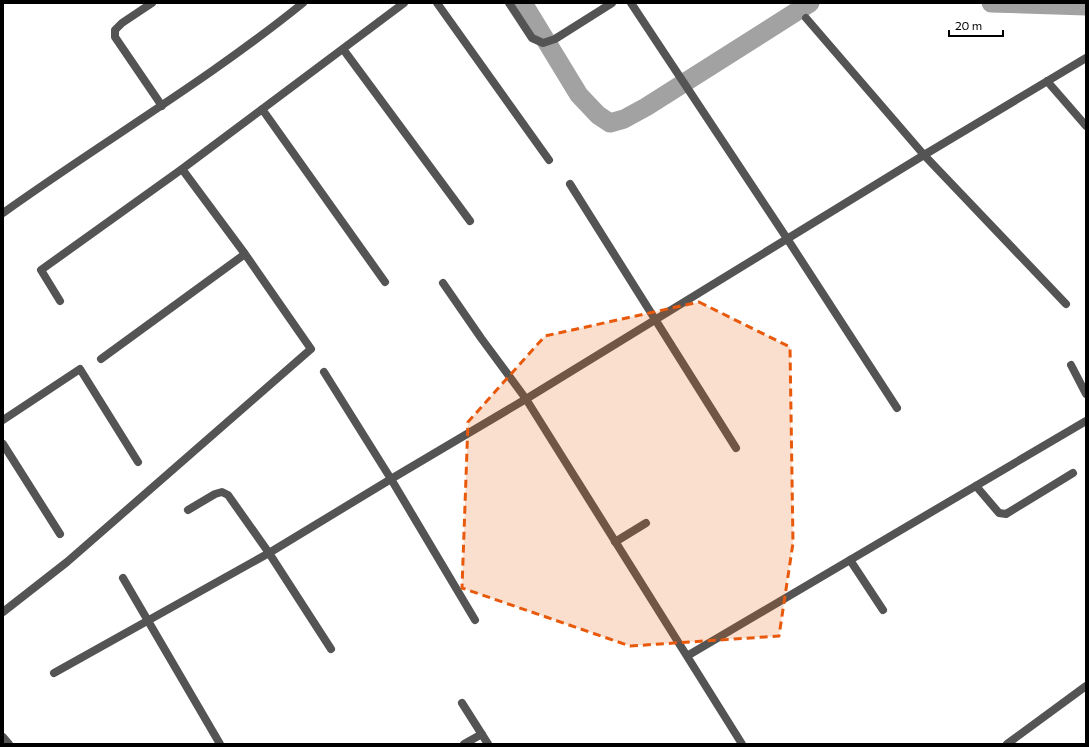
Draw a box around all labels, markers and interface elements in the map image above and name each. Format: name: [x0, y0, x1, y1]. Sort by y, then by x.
scale bar: [949, 12, 1003, 38]
text: 20 m: [955, 18, 982, 32]

